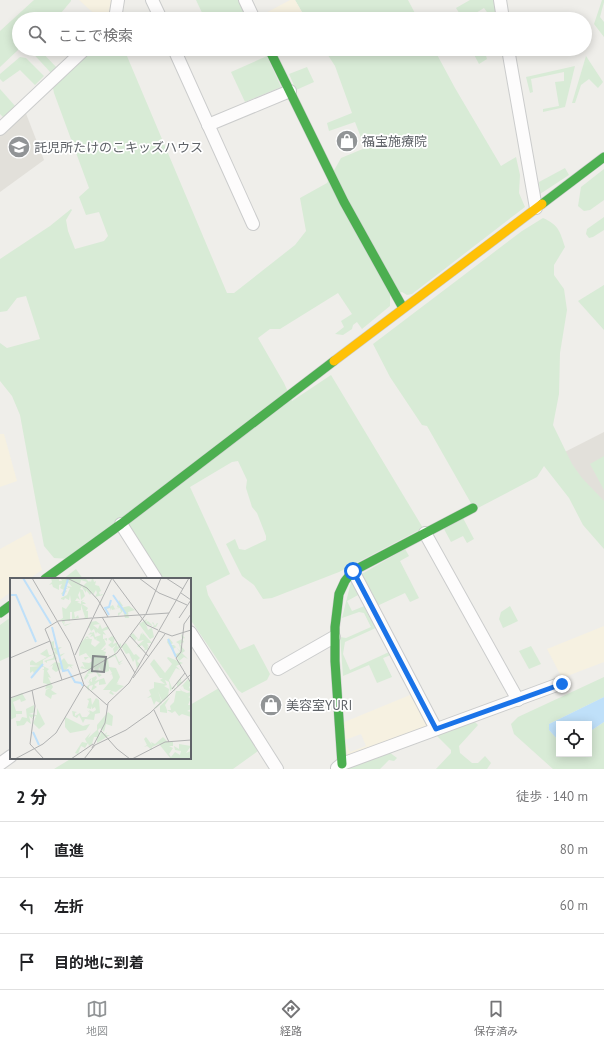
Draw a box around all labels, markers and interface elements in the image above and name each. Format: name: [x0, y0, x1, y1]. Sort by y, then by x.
search box: [12, 12, 592, 56]
icon: search: [26, 23, 48, 45]
text: ここで検索: [58, 26, 133, 45]
shop icon: 福宝施療院: [334, 128, 360, 154]
place label: 福宝施療院: [362, 133, 427, 150]
school or university icon: 託児所たけのこキッズハウス: [6, 134, 32, 160]
place label: 託児所たけのこキッズハウス: [34, 139, 203, 156]
route start: [344, 562, 362, 580]
inset map: [10, 578, 191, 759]
route end: [553, 675, 571, 693]
shop icon: 美容室YURI: [258, 692, 284, 718]
place label: 美容室YURI: [286, 697, 352, 714]
map controls: [556, 721, 592, 757]
button: locate: [556, 721, 592, 757]
text: 2 分: [16, 786, 47, 808]
text: 徒歩 · 140 m: [516, 788, 588, 805]
icon: ahead: [16, 839, 38, 861]
text: 直進: [54, 841, 84, 860]
text: 80 m: [560, 841, 588, 858]
icon: left: [16, 895, 38, 917]
text: 左折: [54, 897, 84, 916]
text: 60 m: [560, 897, 588, 914]
icon: arrive: [16, 951, 38, 973]
text: 目的地に到着: [54, 953, 144, 972]
tab: 地図: [86, 998, 108, 1038]
tab: 経路: [280, 998, 302, 1038]
tab: 保存済み: [474, 998, 518, 1038]

